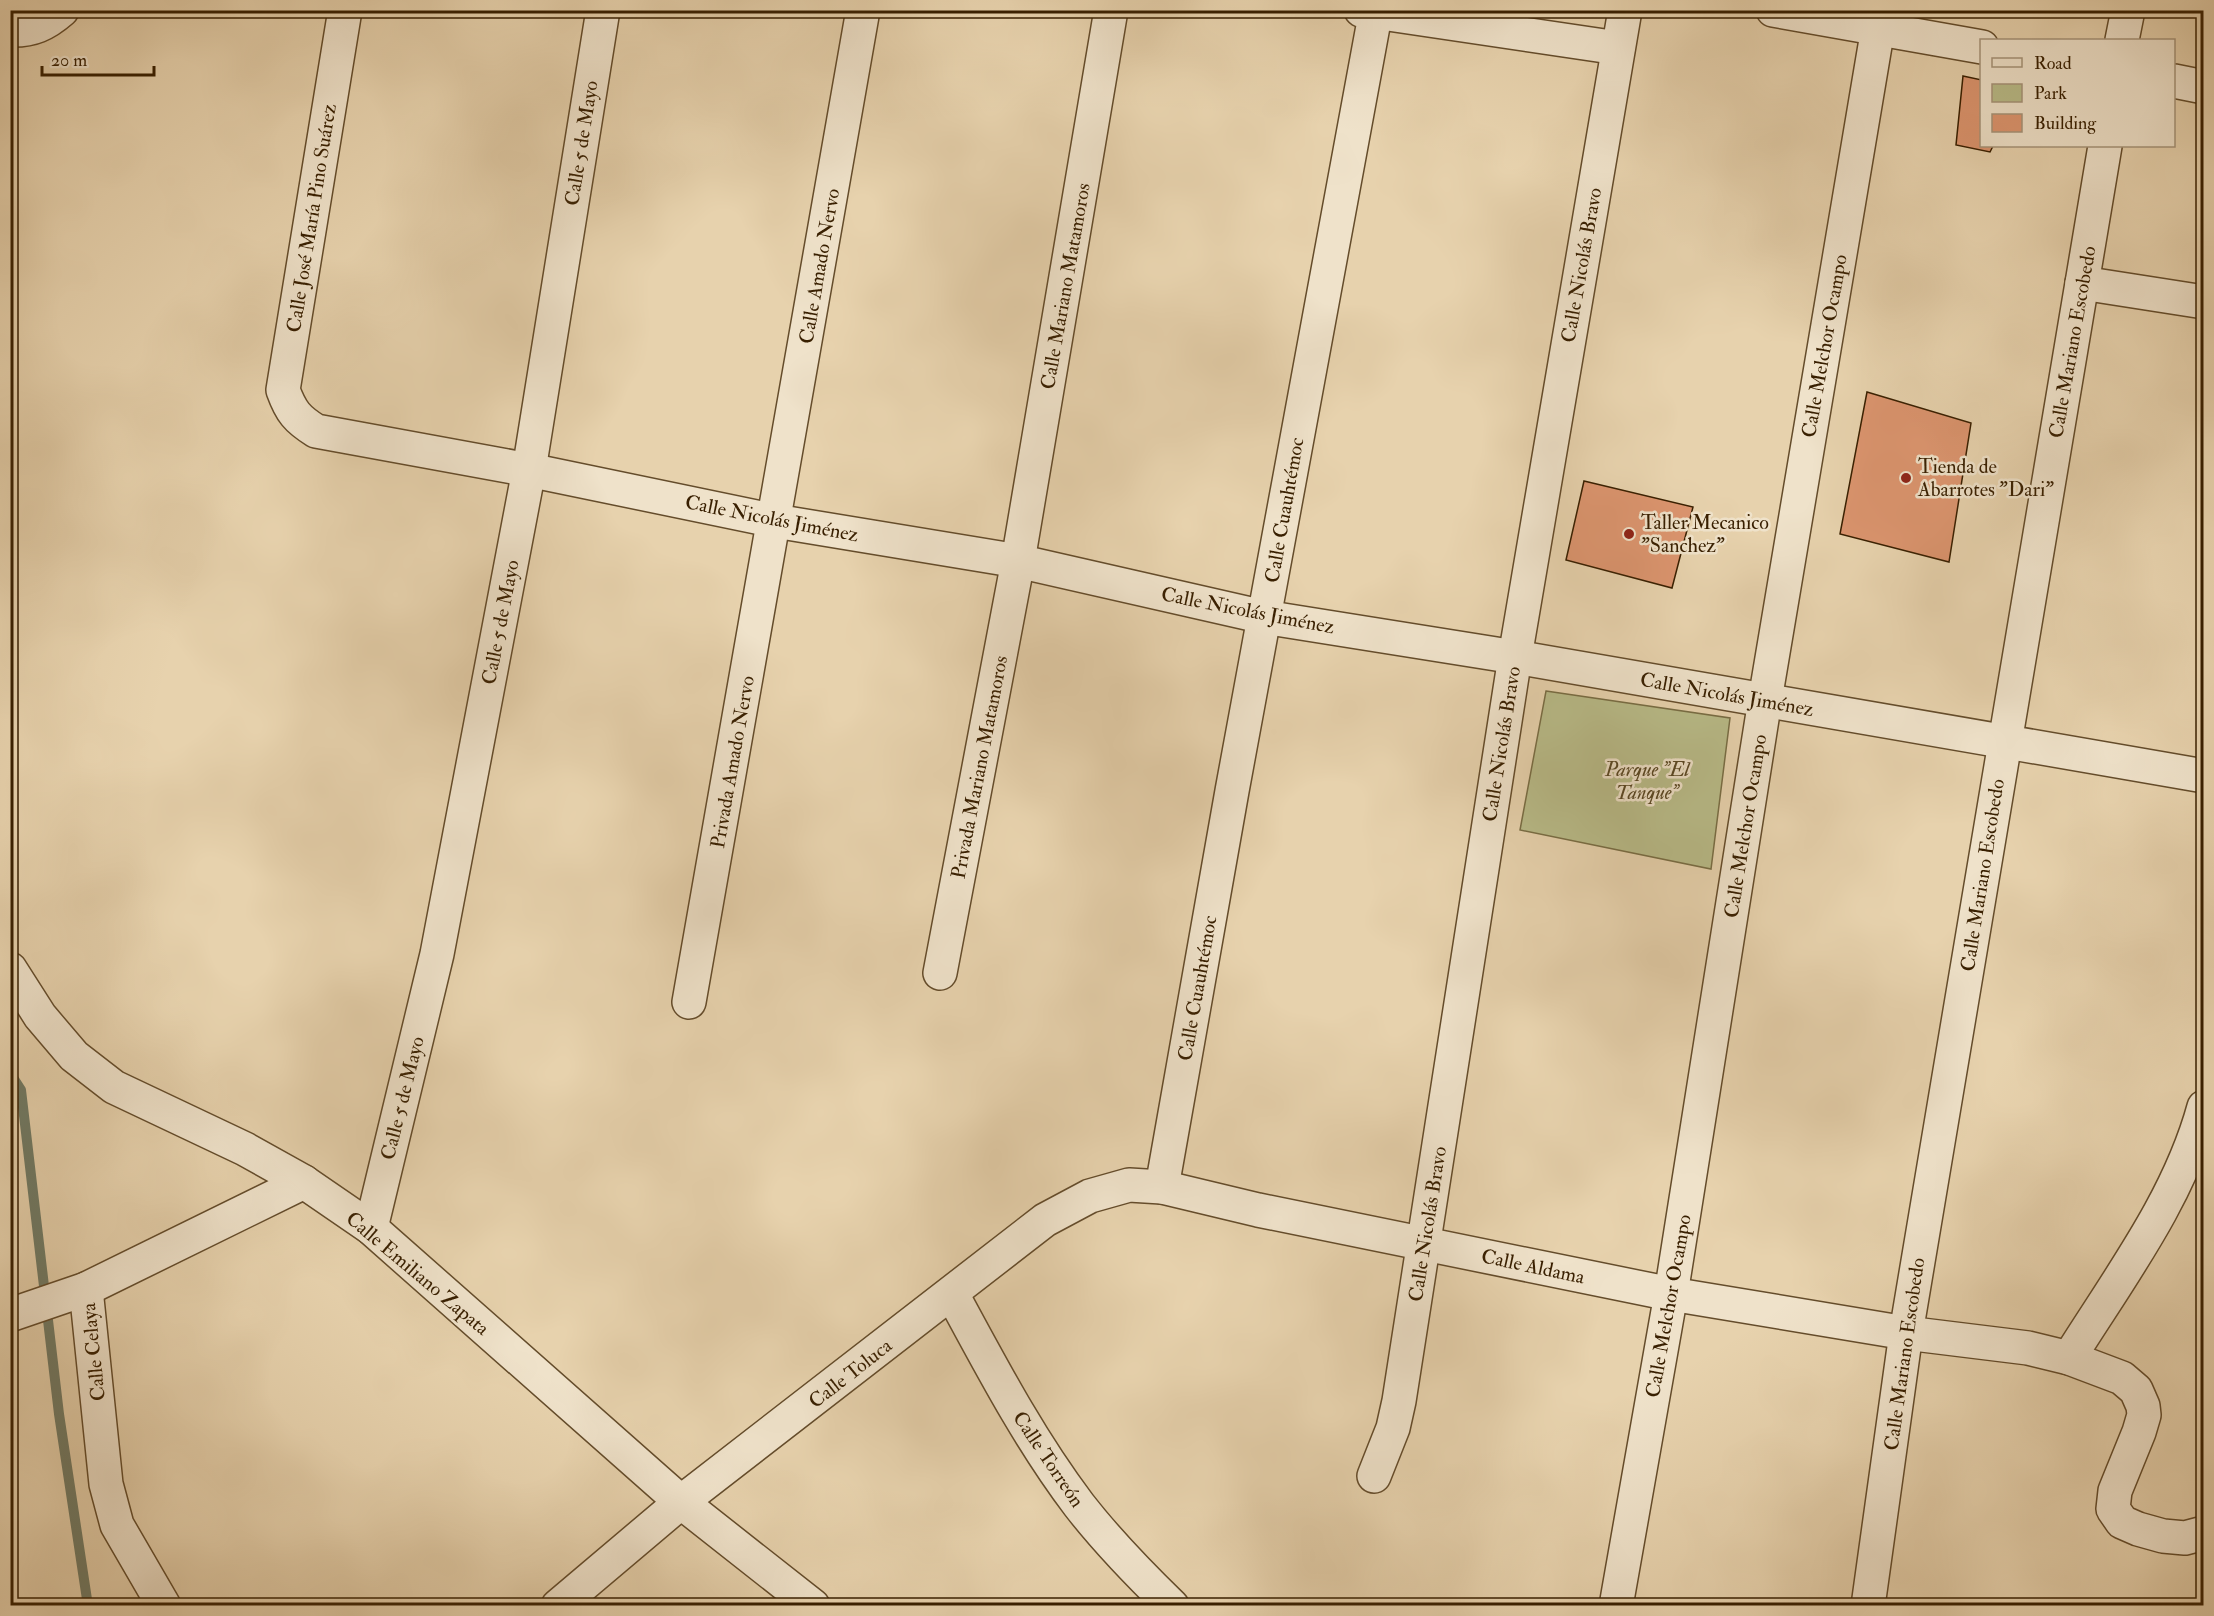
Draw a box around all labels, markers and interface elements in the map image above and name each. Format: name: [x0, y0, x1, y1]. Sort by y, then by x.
scale bar: [42, 39, 154, 77]
legend: [1980, 39, 2175, 147]
text: 20 m: [51, 49, 87, 72]
text: Road: [2034, 52, 2072, 75]
street label: Calle 5 de Mayo: [559, 79, 604, 207]
text: Park: [2034, 82, 2067, 105]
street label: Calle José María Pino Suárez: [281, 102, 342, 334]
text: Building: [2034, 112, 2097, 135]
street label: Calle Mariano Matamoros: [1035, 181, 1096, 391]
street label: Calle Amado Nervo: [794, 186, 845, 346]
street label: Calle Nicolás Bravo: [1556, 186, 1607, 345]
street label: Calle Mariano Escobedo: [2043, 244, 2102, 440]
street label: Calle Melchor Ocampo: [1796, 253, 1854, 440]
street label: Calle Cuauhtémoc: [1259, 435, 1310, 585]
place label: Tienda de Abarrotes "Dari": [1917, 454, 2054, 502]
marker: Tienda de Abarrotes "Dari": [1899, 471, 1913, 485]
street label: Calle Nicolás Jiménez: [683, 489, 861, 548]
place label: Taller Mecanico "Sanchez": [1641, 510, 1769, 558]
marker: Taller Mecanico "Sanchez": [1622, 527, 1636, 541]
street label: Calle 5 de Mayo: [476, 558, 525, 687]
street label: Calle Nicolás Jiménez: [1159, 581, 1337, 640]
street label: Privada Mariano Matamoros: [946, 653, 1013, 881]
street label: Calle Nicolás Bravo: [1477, 665, 1526, 824]
street label: Calle Nicolás Jiménez: [1638, 667, 1816, 722]
street label: Privada Amado Nervo: [705, 674, 760, 850]
street label: Calle Melchor Ocampo: [1719, 732, 1773, 920]
park label: Parque "El Tanque": [1604, 757, 1692, 805]
street label: Calle Mariano Escobedo: [1955, 777, 2010, 973]
street label: Calle Cuauhtémoc: [1172, 913, 1223, 1063]
street label: Calle 5 de Mayo: [375, 1034, 430, 1163]
street label: Calle Nicolás Bravo: [1403, 1145, 1452, 1304]
street label: Calle Emiliano Zapata: [340, 1206, 495, 1342]
street label: Calle Melchor Ocampo: [1640, 1213, 1698, 1400]
street label: Calle Aldama: [1479, 1243, 1588, 1290]
street label: Calle Mariano Escobedo: [1879, 1256, 1930, 1452]
street label: Calle Celaya: [76, 1301, 111, 1402]
street label: Calle Toluca: [804, 1333, 898, 1414]
street label: Calle Torreón: [1007, 1406, 1090, 1512]

